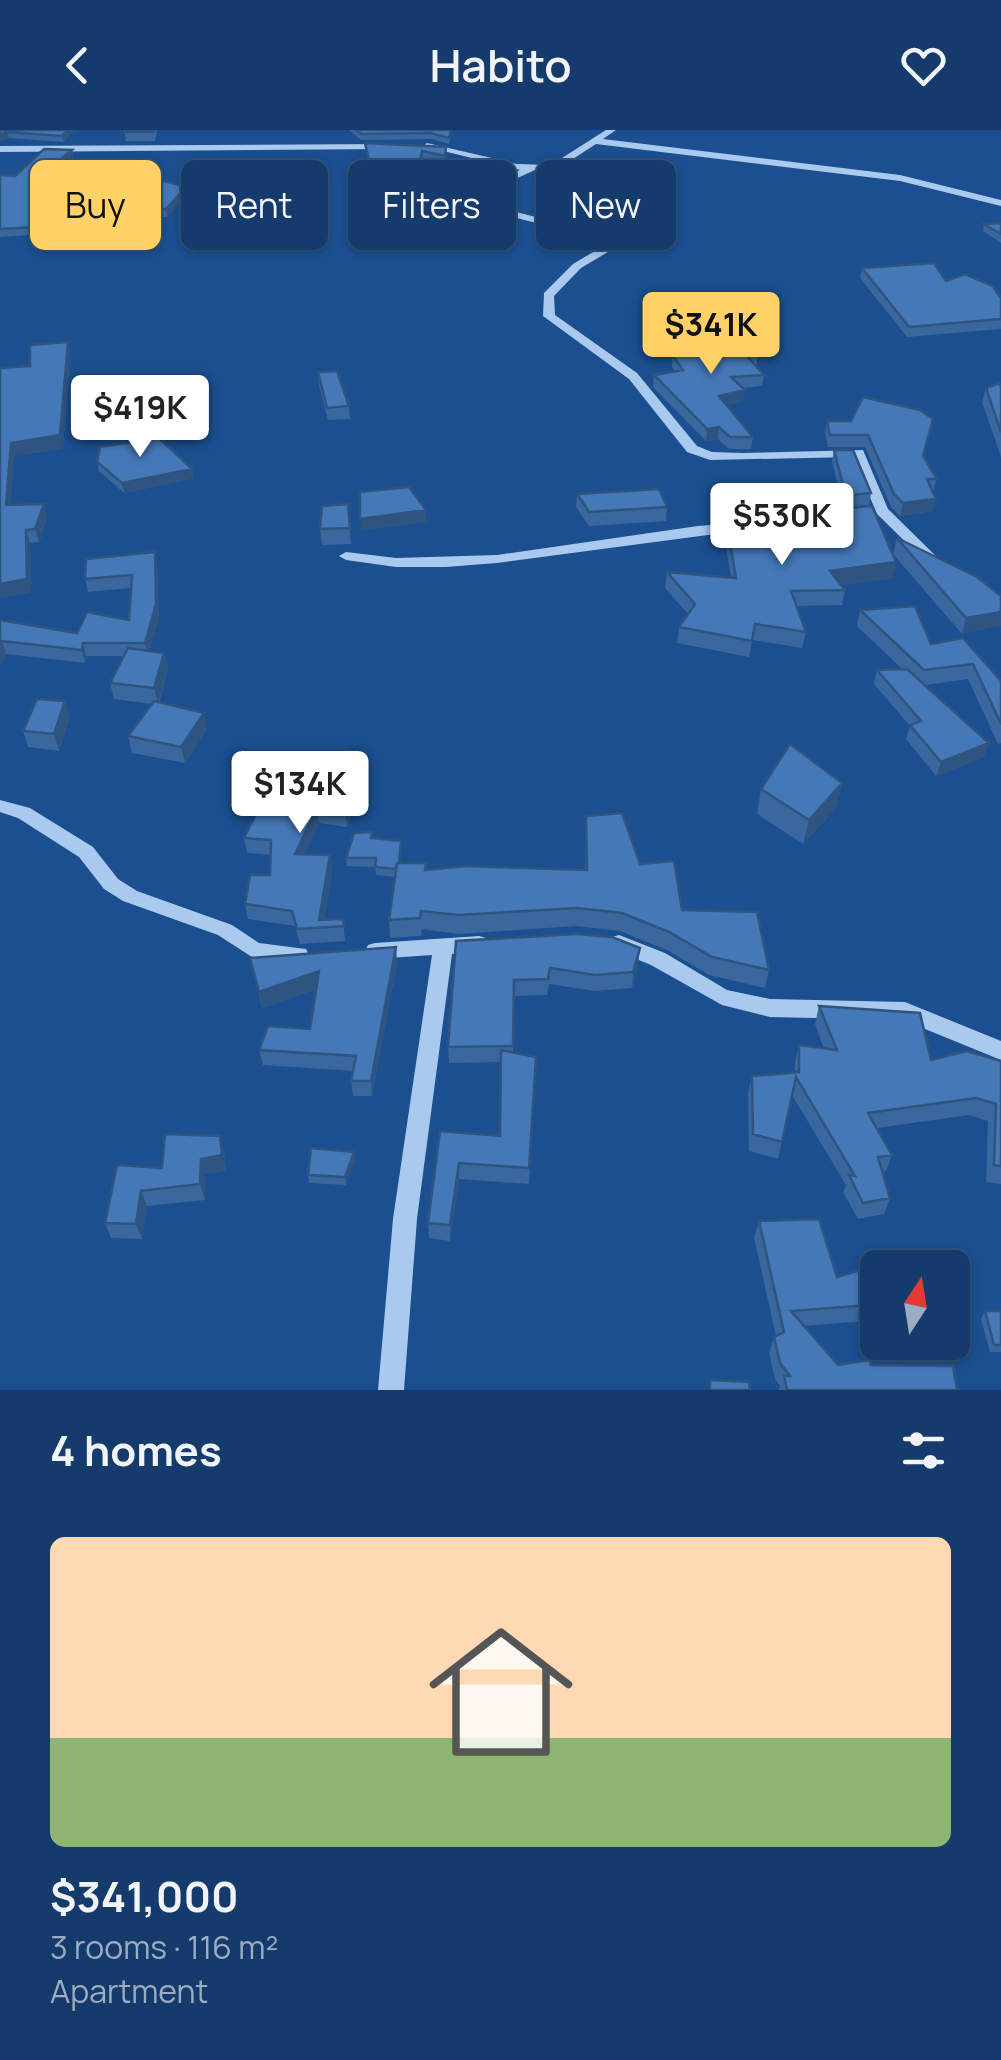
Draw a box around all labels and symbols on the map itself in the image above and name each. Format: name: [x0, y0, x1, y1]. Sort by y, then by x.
pin: $341K: [641, 292, 781, 377]
pin: $419K: [70, 375, 210, 460]
pin: $530K: [712, 483, 852, 568]
pin: $134K: [230, 751, 370, 836]
north arrow: [860, 1250, 970, 1360]

